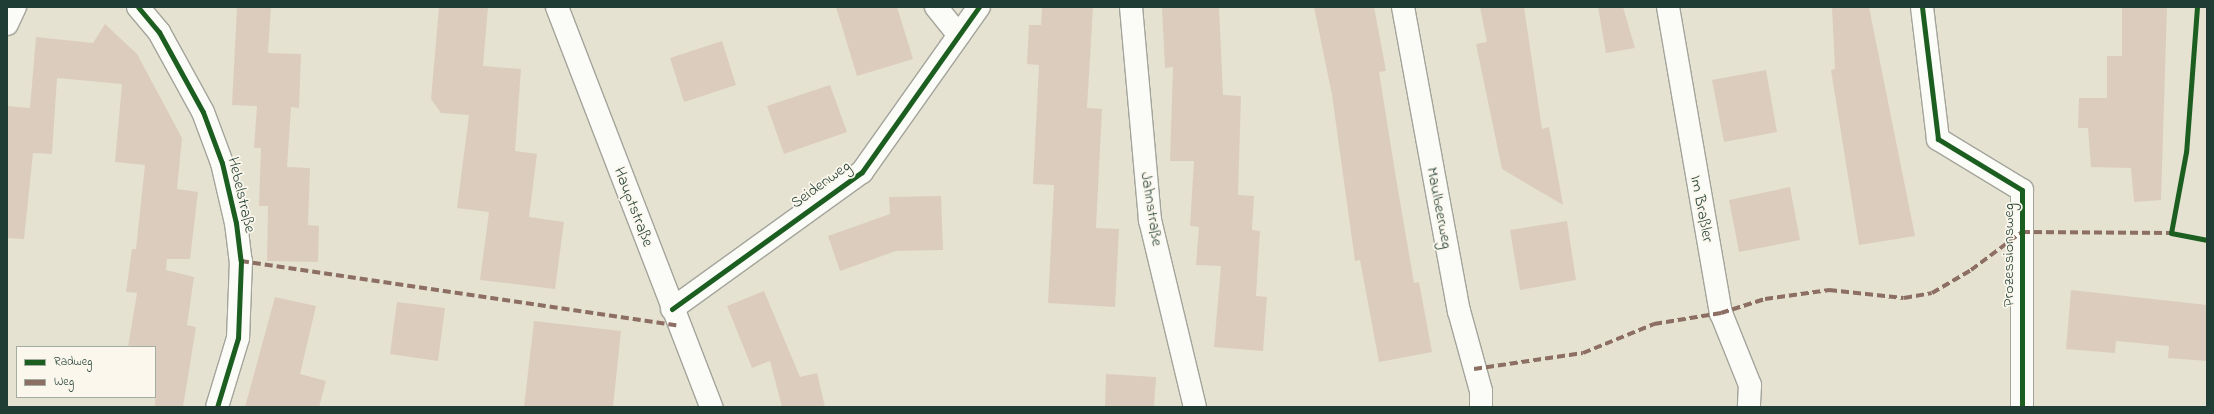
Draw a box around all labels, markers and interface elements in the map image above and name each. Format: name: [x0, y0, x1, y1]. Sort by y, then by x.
street label: Hebelstraße: [223, 155, 259, 235]
street label: Seidenweg: [787, 157, 855, 213]
street label: Hauptstraße: [609, 164, 657, 250]
street label: Maulbeerweg: [1422, 166, 1456, 250]
street label: Jahnstraße: [1136, 171, 1166, 247]
street label: Im Braßler: [1685, 174, 1717, 244]
street label: Prozessionsweg: [1999, 203, 2019, 307]
legend: [16, 346, 156, 398]
text: Radweg: [54, 353, 93, 371]
text: Weg: [54, 373, 74, 391]

